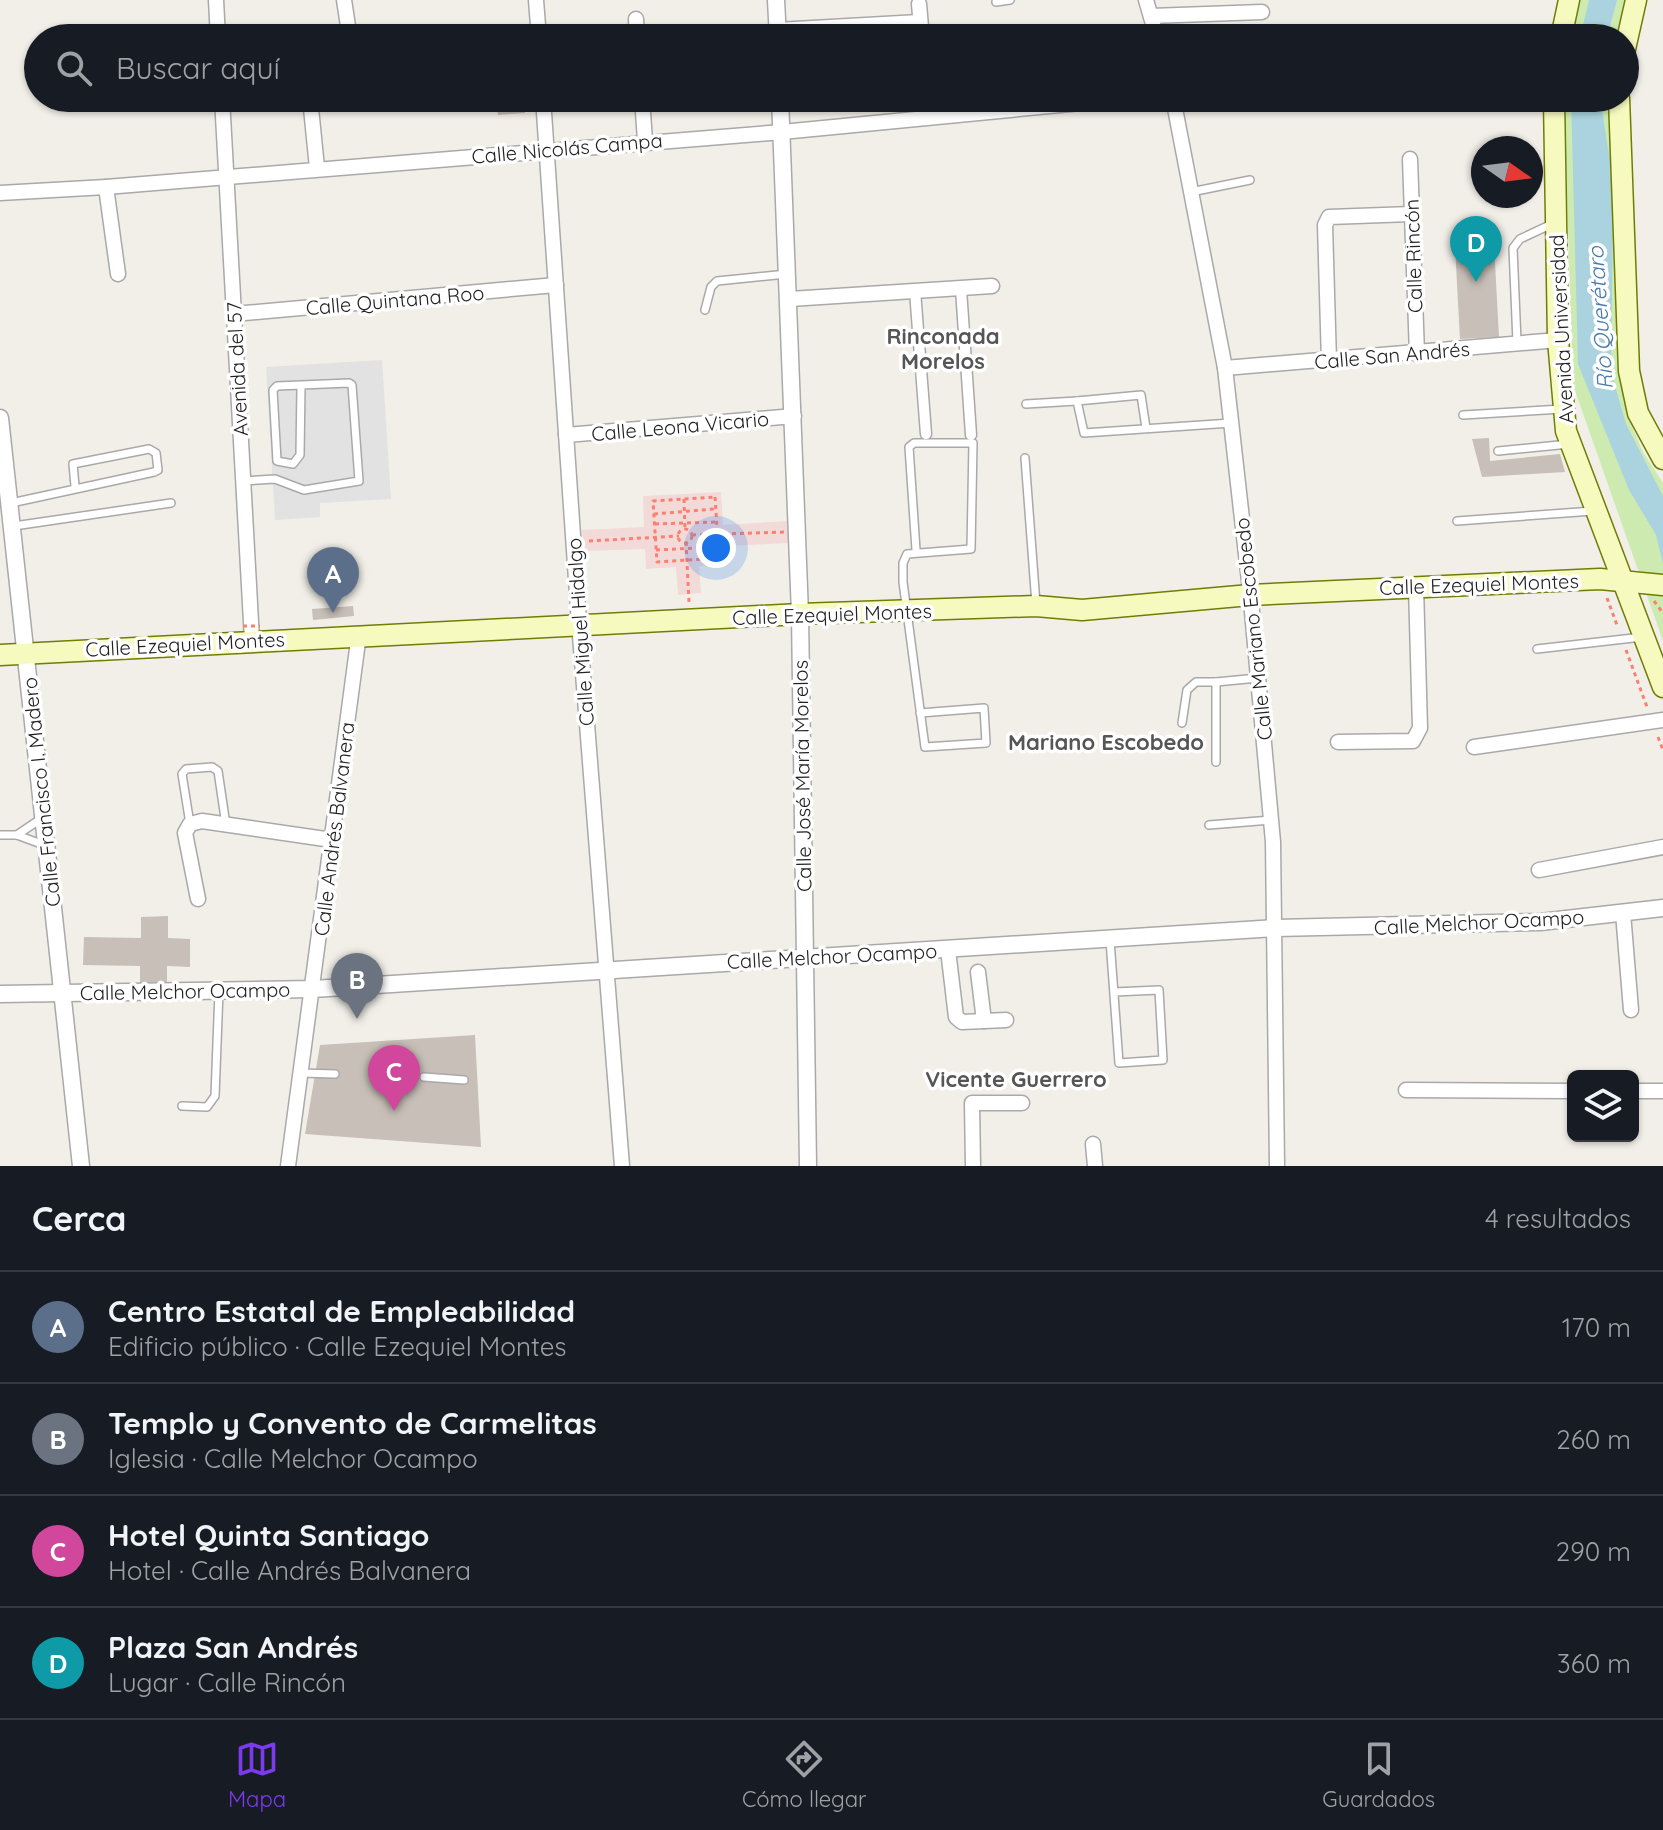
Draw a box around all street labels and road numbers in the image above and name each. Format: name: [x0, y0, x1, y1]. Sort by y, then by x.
street label: Calle Nicolás Campa: [471, 127, 663, 169]
street label: Calle Rincón: [1399, 199, 1427, 313]
street label: Avenida Universidad: [1544, 234, 1578, 424]
street label: Calle Quintana Roo: [305, 280, 485, 320]
street label: Avenida del 57: [221, 301, 253, 437]
street label: Calle San Andrés: [1313, 336, 1471, 374]
street label: Calle Leona Vicario: [590, 406, 770, 446]
street label: Calle Mariano Escobedo: [1229, 517, 1277, 741]
street label: Calle Miguel Hidalgo: [561, 537, 599, 727]
street label: Calle Ezequiel Montes: [1379, 568, 1579, 600]
street label: Calle Ezequiel Montes: [732, 598, 932, 630]
street label: Calle Ezequiel Montes: [85, 626, 285, 662]
street label: Calle José María Morelos: [787, 660, 817, 892]
street label: Calle Francisco I. Madero: [17, 676, 65, 908]
street label: Calle Andrés Balvanera: [308, 721, 360, 937]
street label: Calle Melchor Ocampo: [1373, 904, 1585, 940]
street label: Calle Melchor Ocampo: [726, 938, 938, 974]
street label: Calle Melchor Ocampo: [80, 977, 290, 1005]

